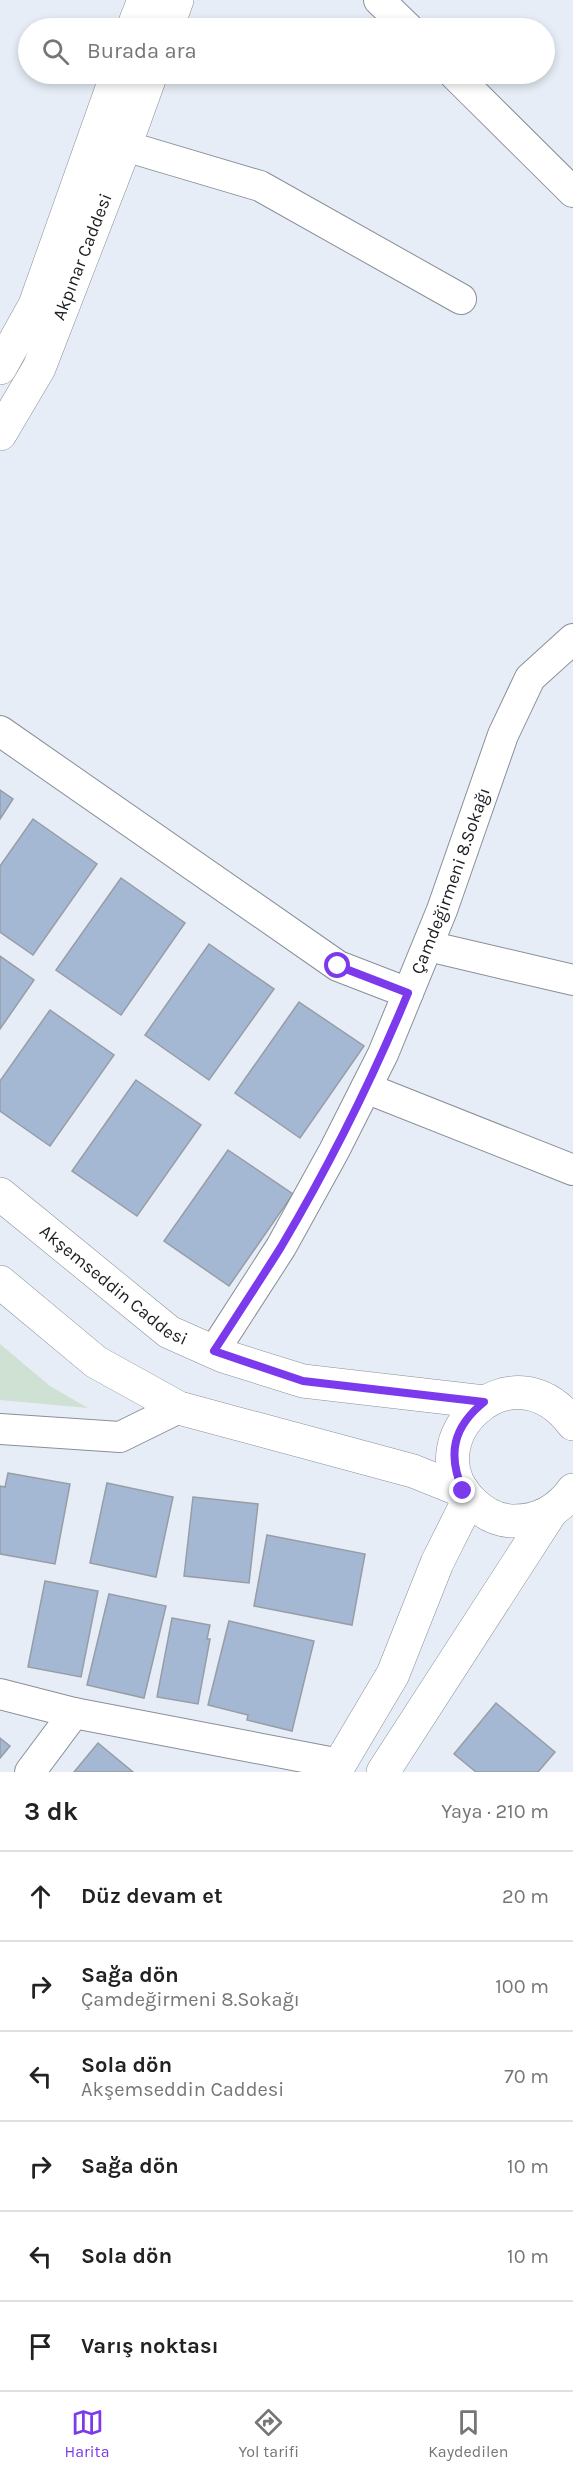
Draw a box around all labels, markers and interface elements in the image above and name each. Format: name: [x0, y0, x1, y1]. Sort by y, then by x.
search box: [18, 18, 555, 84]
icon: search: [39, 35, 72, 68]
text: Burada ara: [87, 38, 197, 64]
street label: Akpınar Caddesi: [48, 190, 117, 323]
street label: Çamdeğirmeni 8.Sokağı: [406, 785, 495, 977]
route start: [324, 952, 350, 978]
street label: Akşemseddin Caddesi: [35, 1220, 191, 1350]
route end: [449, 1477, 475, 1503]
text: 3 dk: [24, 1796, 78, 1827]
text: Yaya · 210 m: [441, 1800, 549, 1823]
icon: ahead: [24, 1880, 57, 1913]
text: Düz devam et: [81, 1883, 223, 1909]
text: 20 m: [502, 1885, 549, 1908]
text: Sağa dön: [81, 1962, 179, 1988]
icon: right: [24, 1970, 57, 2003]
text: 100 m: [495, 1975, 549, 1998]
text: Çamdeğirmeni 8.Sokağı: [81, 1988, 300, 2011]
text: Sola dön: [81, 2052, 172, 2078]
icon: left: [24, 2060, 57, 2093]
text: 70 m: [504, 2065, 549, 2088]
text: Akşemseddin Caddesi: [81, 2078, 284, 2101]
icon: right: [24, 2150, 57, 2183]
text: Sağa dön: [81, 2153, 179, 2179]
text: 10 m: [507, 2155, 549, 2178]
icon: left: [24, 2240, 57, 2273]
text: Sola dön: [81, 2243, 172, 2269]
text: 10 m: [507, 2245, 549, 2268]
icon: arrive: [24, 2330, 57, 2363]
text: Varış noktası: [81, 2333, 219, 2359]
tab: Harita: [65, 2406, 109, 2461]
tab: Yol tarifi: [239, 2406, 299, 2461]
tab: Kaydedilen: [428, 2406, 508, 2461]

